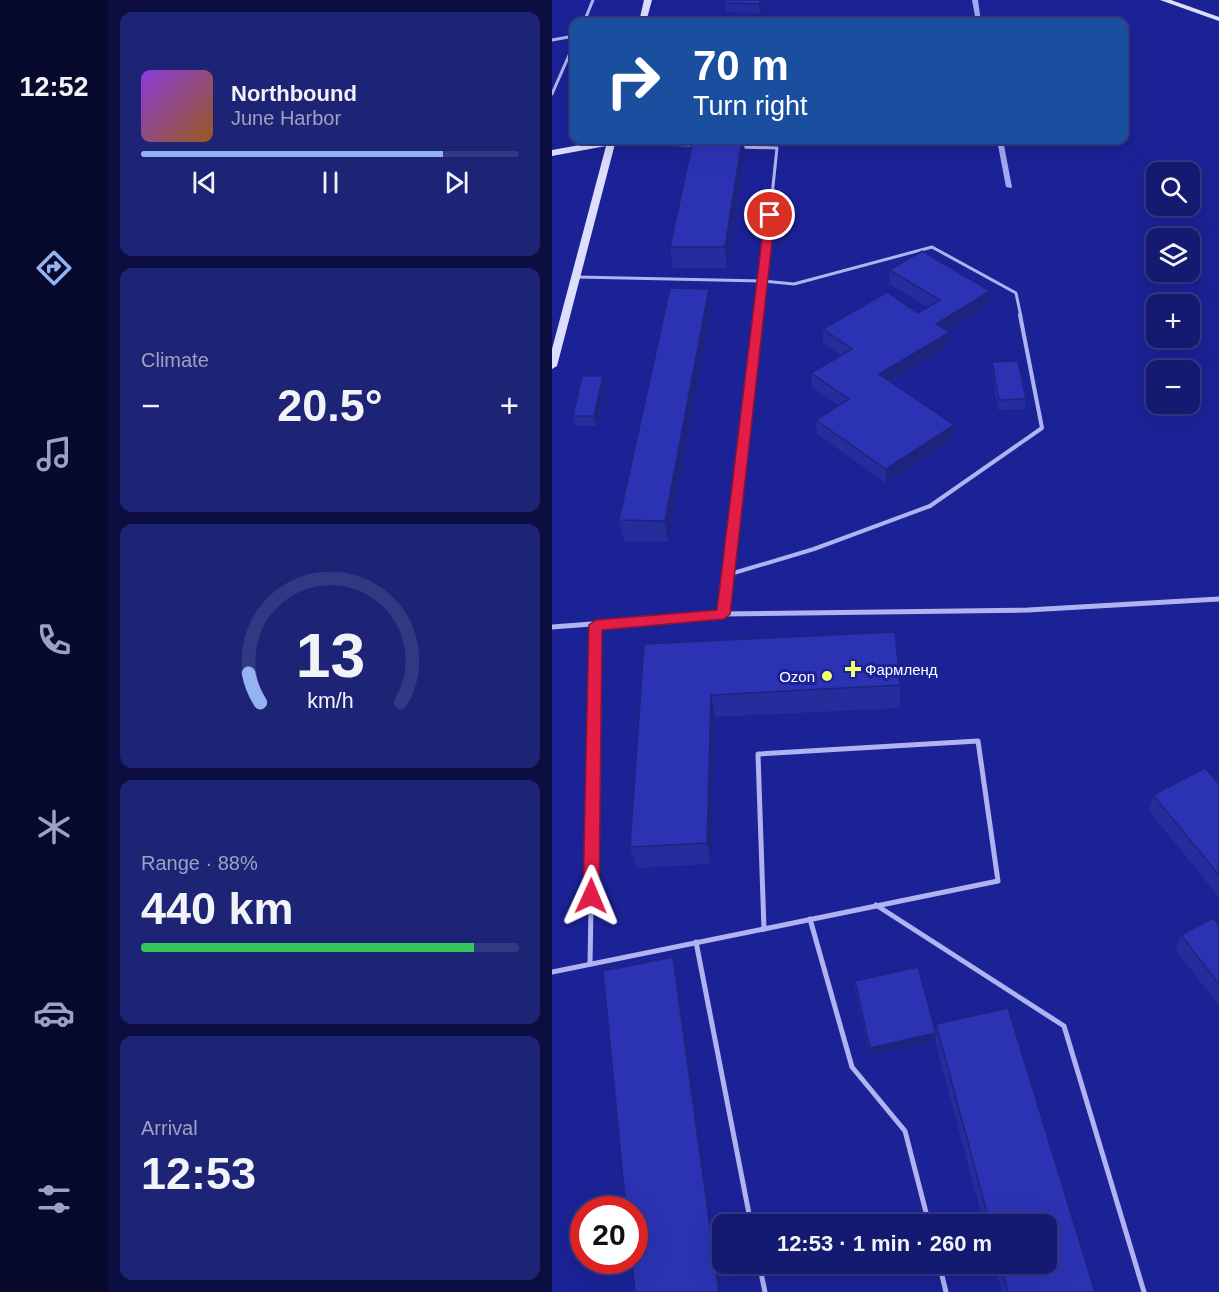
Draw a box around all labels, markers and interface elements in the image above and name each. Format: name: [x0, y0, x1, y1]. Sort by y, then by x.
icon: right: [594, 42, 672, 120]
text: 70 m: [693, 42, 789, 89]
text: 12:52: [19, 72, 89, 102]
text: Northbound: [231, 81, 357, 106]
text: Turn right: [693, 91, 808, 121]
text: June Harbor: [231, 107, 341, 129]
map controls: [1146, 162, 1200, 414]
button: search: [1146, 162, 1200, 216]
icon: previous: [188, 166, 221, 199]
icon: pause: [314, 166, 347, 199]
icon: next: [440, 166, 473, 199]
pin: [744, 189, 795, 240]
icon: arrive: [753, 198, 786, 231]
button: layers: [1146, 228, 1200, 282]
icon: directions: [33, 247, 75, 289]
button: +: [1146, 294, 1200, 348]
text: Climate: [141, 349, 209, 371]
button: −: [1146, 360, 1200, 414]
text: 20.5°: [277, 380, 383, 431]
text: −: [141, 387, 160, 424]
text: +: [500, 387, 519, 424]
icon: music: [33, 433, 75, 475]
icon: phone: [33, 619, 75, 661]
text: 13: [295, 621, 365, 690]
place label: Фармленд: [865, 661, 938, 678]
marker: Фармленд: [846, 662, 860, 676]
place label: Ozon: [779, 668, 815, 685]
marker: Ozon: [820, 669, 834, 683]
text: km/h: [307, 689, 353, 713]
icon: climate: [33, 806, 75, 848]
text: Range · 88%: [141, 852, 258, 874]
position arrow: [559, 864, 623, 928]
text: 440 km: [141, 883, 294, 934]
icon: car: [33, 992, 75, 1034]
text: Arrival: [141, 1117, 198, 1139]
text: 12:53: [141, 1148, 256, 1199]
icon: filters: [33, 1178, 75, 1220]
speed limit sign: 20: [570, 1196, 648, 1274]
text: 12:53 · 1 min · 260 m: [777, 1231, 992, 1256]

